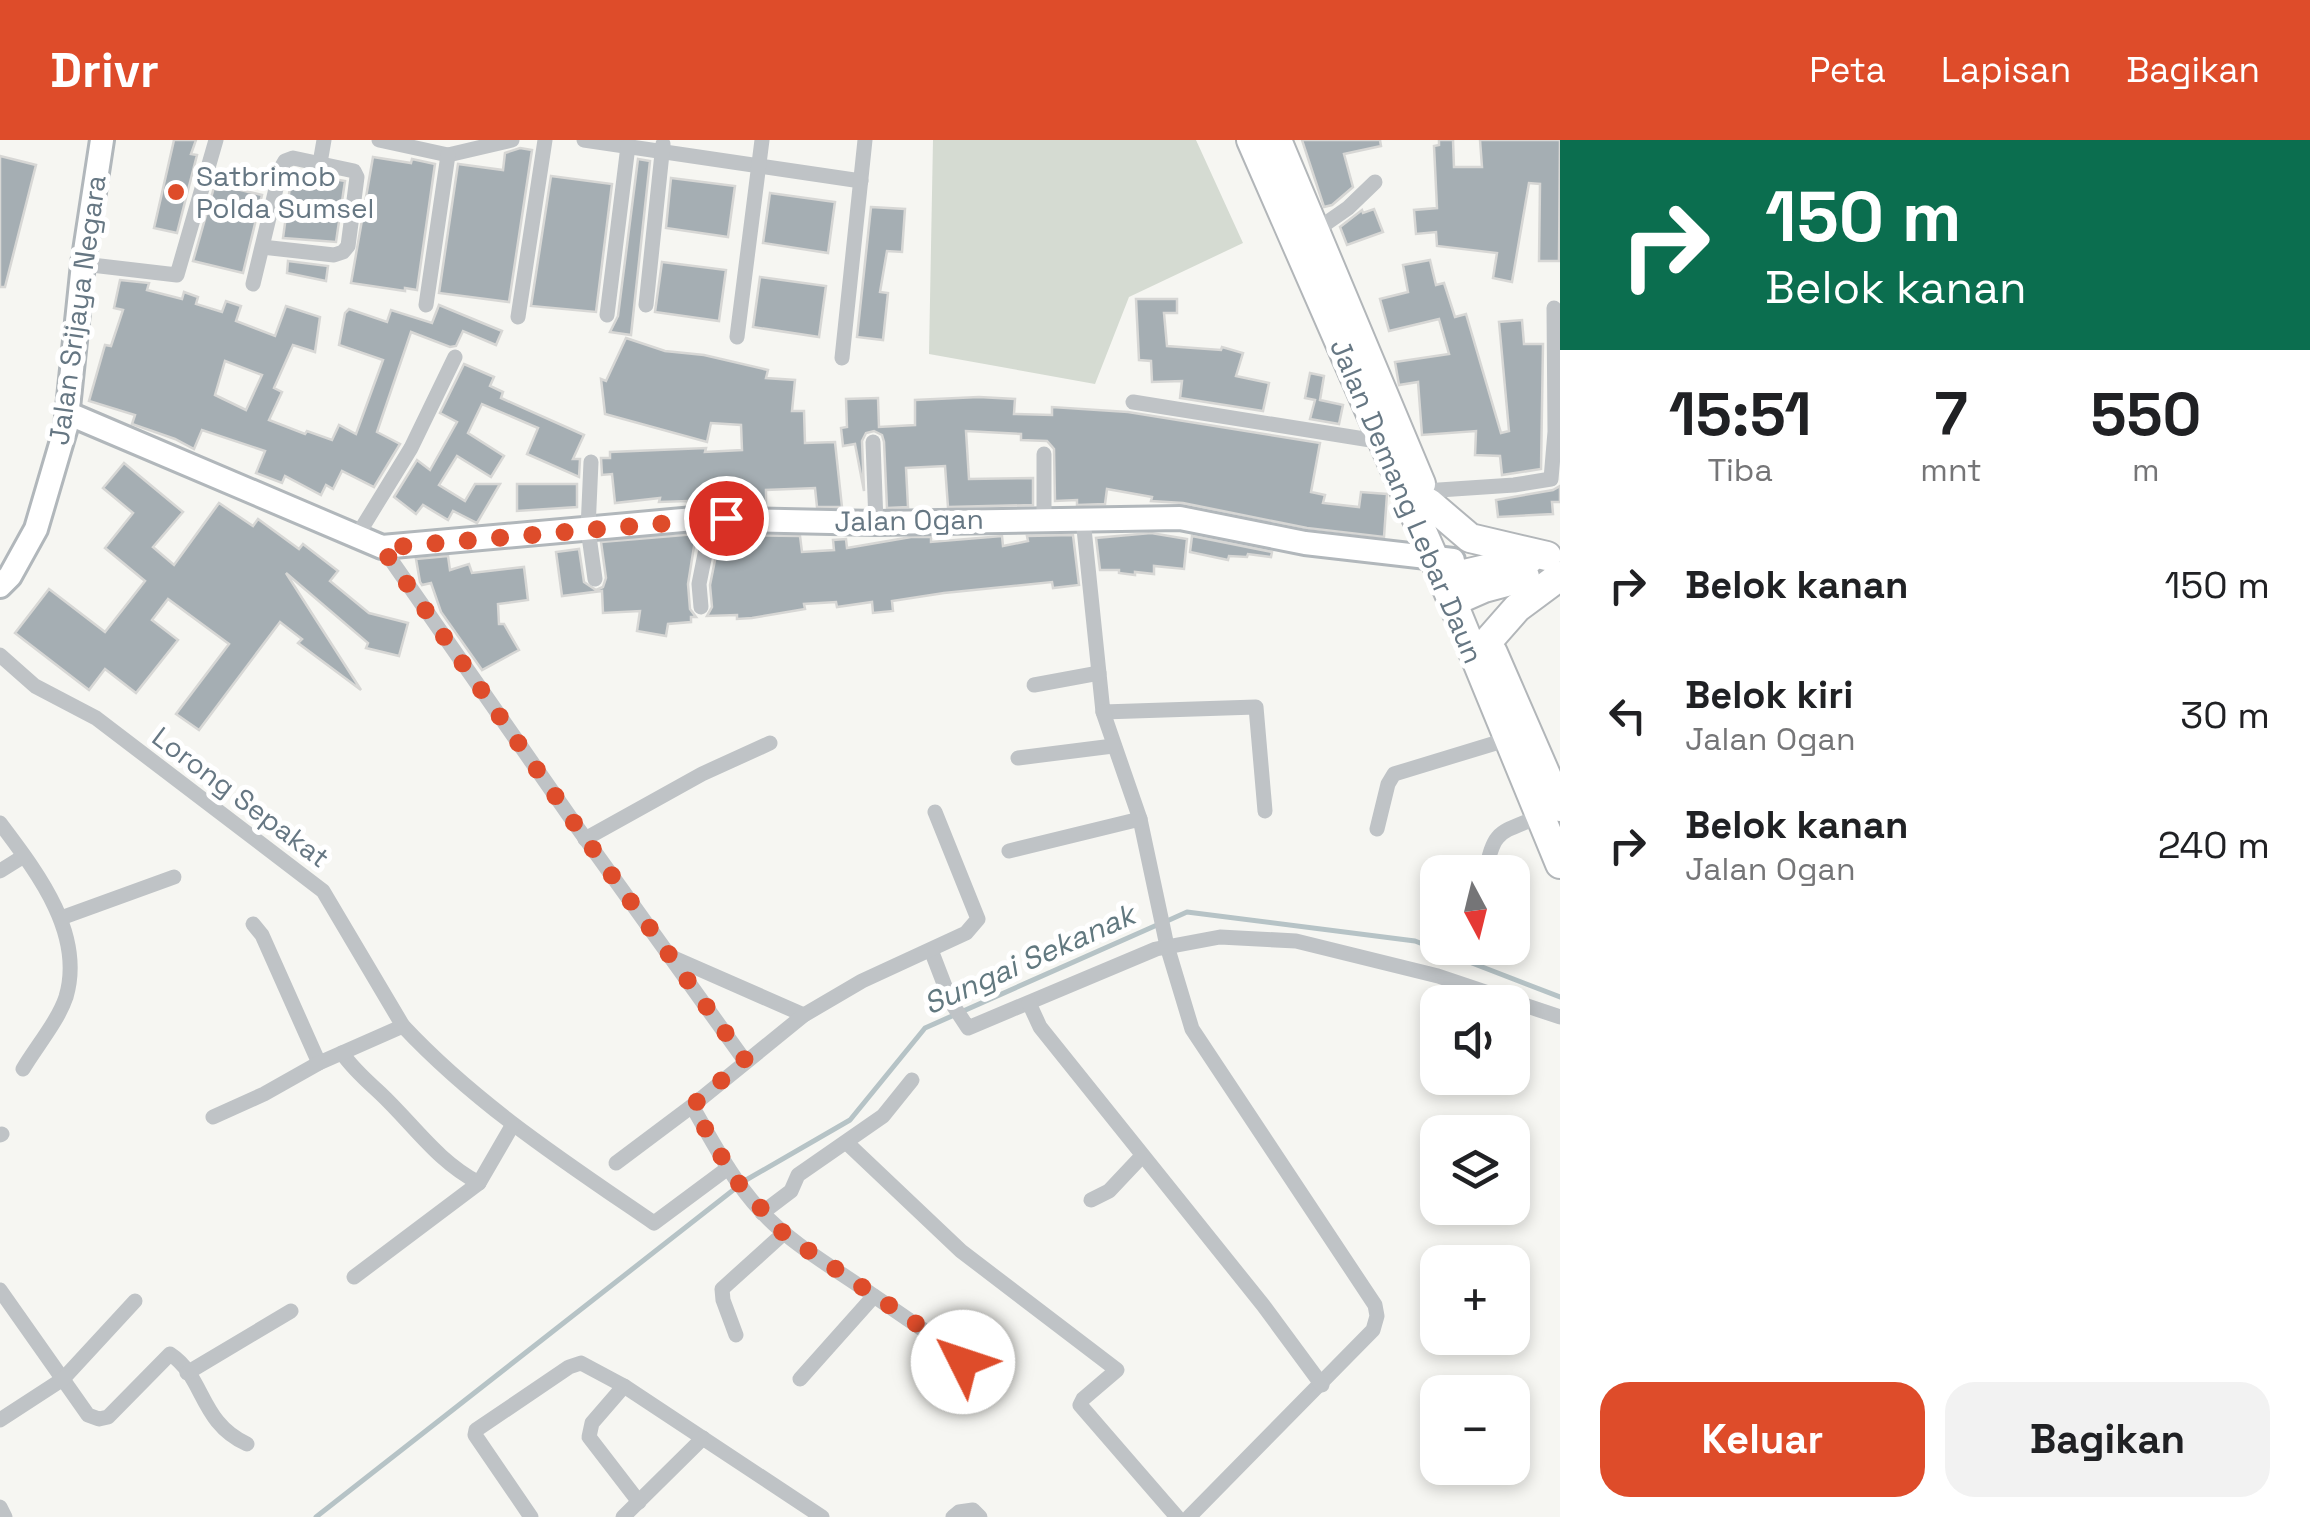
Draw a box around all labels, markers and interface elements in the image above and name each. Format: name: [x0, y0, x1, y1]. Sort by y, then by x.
text: Drivr: [50, 40, 159, 101]
text: Peta: [1809, 48, 1886, 92]
text: Lapisan: [1941, 48, 2071, 92]
text: Bagikan: [2126, 48, 2260, 92]
place label: Satbrimob Polda Sumsel: [196, 158, 374, 226]
text: 150 m: [1765, 172, 1962, 261]
street label: Jalan Srijaya Negara: [40, 173, 114, 447]
icon: right: [1600, 180, 1730, 310]
marker: Satbrimob Polda Sumsel: [165, 181, 187, 203]
text: Belok kanan: [1765, 259, 2027, 316]
street label: Jalan Demang Lebar Daun: [1322, 333, 1492, 669]
text: 15:51: [1669, 376, 1812, 453]
text: 7: [1934, 376, 1968, 453]
text: 550: [2090, 376, 2201, 453]
text: Tiba: [1707, 450, 1773, 490]
text: mnt: [1920, 450, 1982, 490]
text: m: [2132, 450, 2160, 490]
pin: [684, 476, 769, 561]
icon: arrive: [699, 491, 754, 546]
street label: Jalan Ogan: [834, 501, 984, 539]
icon: right: [1600, 558, 1655, 613]
text: Belok kanan: [1685, 561, 1908, 609]
text: 150 m: [2165, 561, 2270, 609]
text: Belok kiri: [1685, 671, 1853, 719]
icon: left: [1600, 688, 1655, 743]
text: 30 m: [2180, 691, 2270, 739]
street label: Lorong Sepakat: [145, 719, 337, 875]
text: Jalan Ogan: [1685, 719, 1856, 759]
text: Belok kanan: [1685, 801, 1908, 849]
icon: right: [1600, 818, 1655, 873]
text: 240 m: [2158, 821, 2270, 869]
text: Jalan Ogan: [1685, 849, 1856, 889]
north arrow: [1420, 855, 1530, 965]
map controls: [1420, 855, 1530, 1485]
water label: Sungai Sekanak: [917, 894, 1144, 1023]
button: sound: [1420, 985, 1530, 1095]
button: layers: [1420, 1115, 1530, 1225]
button: +: [1420, 1245, 1530, 1355]
position arrow: [911, 1310, 1015, 1414]
button: −: [1420, 1375, 1530, 1485]
button: Keluar: [1600, 1382, 1925, 1497]
button: Bagikan: [1945, 1382, 2270, 1497]

